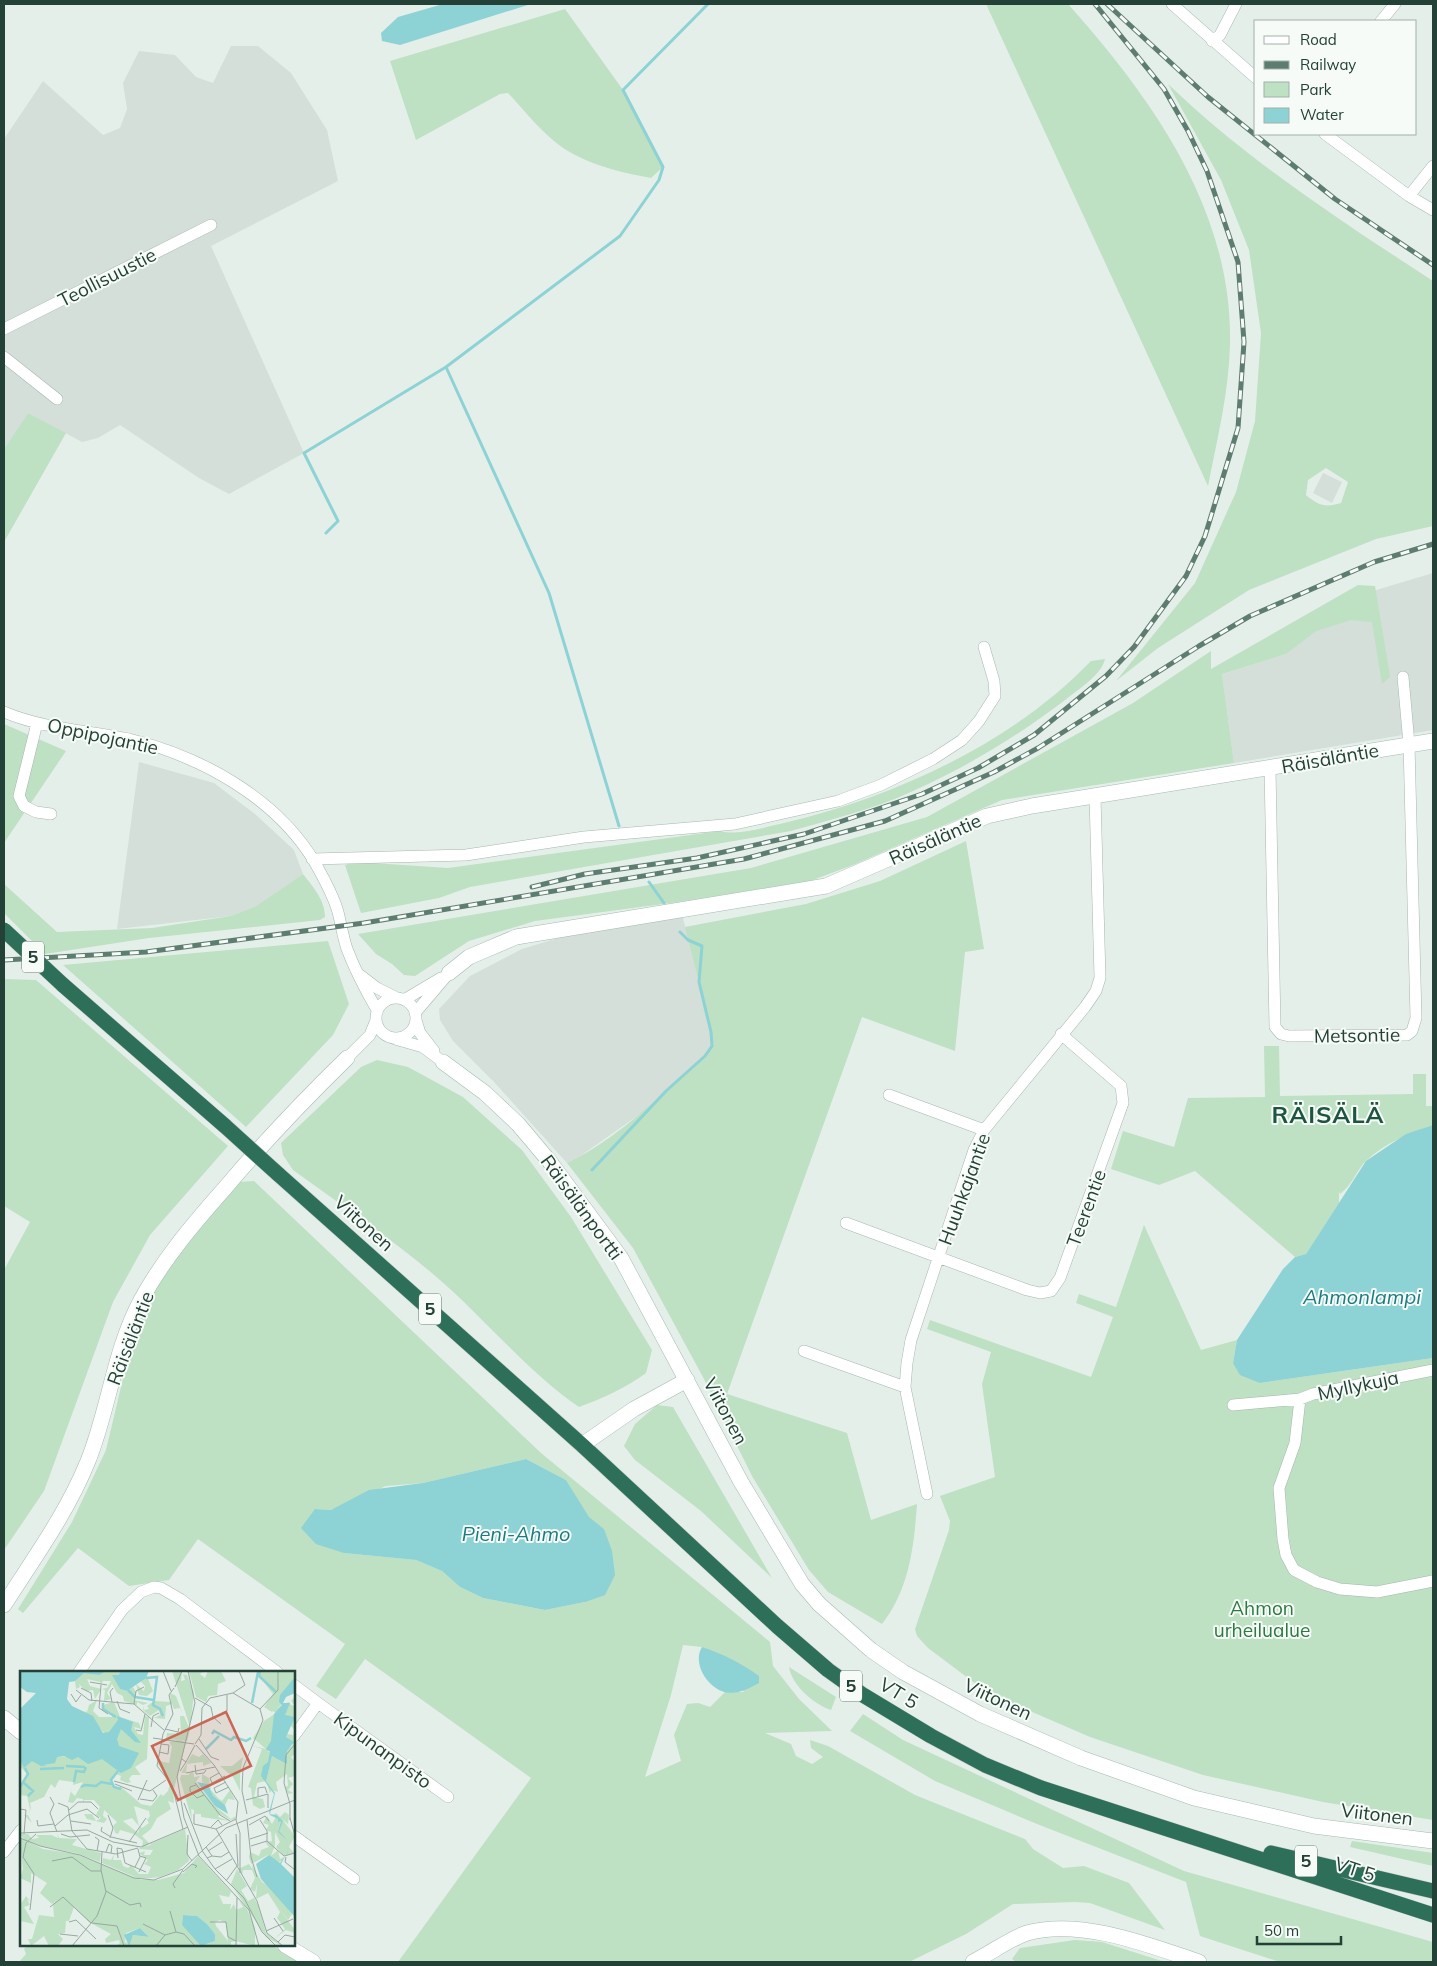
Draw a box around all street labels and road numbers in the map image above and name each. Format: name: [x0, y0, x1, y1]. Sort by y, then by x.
street label: Teollisuustie: [54, 242, 160, 312]
street label: Oppipojantie: [45, 713, 161, 759]
street label: Räisäläntie: [1279, 738, 1381, 778]
street label: Räisäläntie: [885, 808, 985, 870]
road number: 5: [22, 942, 44, 972]
street label: Metsontie: [1314, 1022, 1400, 1048]
street label: Huuhkajantie: [933, 1130, 995, 1248]
street label: Räisälänportti: [536, 1150, 628, 1264]
street label: Teerentie: [1061, 1166, 1111, 1250]
street label: Viitonen: [329, 1190, 399, 1256]
street label: Räisäläntie: [101, 1288, 159, 1388]
road number: 5: [419, 1294, 441, 1325]
street label: Myllykuja: [1315, 1365, 1401, 1405]
street label: Viitonen: [698, 1373, 754, 1449]
road number: 5: [840, 1670, 862, 1702]
street label: VT 5: [875, 1672, 923, 1714]
street label: Viitonen: [960, 1673, 1036, 1725]
street label: Kipunanpisto: [329, 1706, 437, 1794]
street label: Viitonen: [1340, 1798, 1414, 1830]
road number: 5: [1295, 1845, 1317, 1876]
street label: VT 5: [1332, 1851, 1378, 1887]

